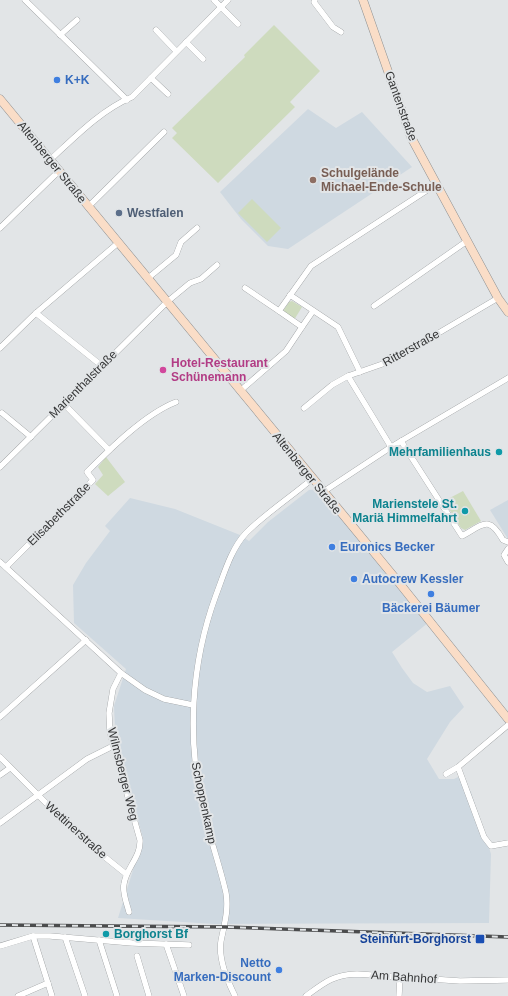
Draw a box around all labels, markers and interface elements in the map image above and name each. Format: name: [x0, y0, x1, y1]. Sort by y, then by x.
street label: Gantenstraße: [382, 69, 420, 143]
place label: K+K: [65, 73, 90, 87]
marker: K+K: [52, 75, 62, 85]
street label: Altenberger Straße: [15, 118, 90, 206]
place label: Schulgelände Michael-Ende-Schule: [321, 166, 442, 194]
marker: Schulgelände Michael-Ende-Schule: [308, 175, 318, 185]
place label: Westfalen: [127, 206, 183, 220]
marker: Westfalen: [114, 208, 124, 218]
street label: Ritterstraße: [380, 327, 442, 369]
street label: Marienthalstraße: [46, 347, 120, 421]
place label: Hotel-Restaurant Schünemann: [171, 356, 268, 384]
marker: Hotel-Restaurant Schünemann: [158, 365, 168, 375]
street label: Altenberger Straße: [270, 429, 345, 517]
place label: Mehrfamilienhaus: [389, 445, 491, 459]
marker: Mehrfamilienhaus: [494, 447, 504, 457]
street label: Elisabethstraße: [25, 479, 94, 548]
place label: Marienstele St. Mariä Himmelfahrt: [352, 497, 457, 525]
marker: Marienstele St. Mariä Himmelfahrt: [460, 506, 470, 516]
place label: Euronics Becker: [340, 540, 435, 554]
marker: Euronics Becker: [327, 542, 337, 552]
place label: Autocrew Kessler: [362, 572, 464, 586]
marker: Autocrew Kessler: [349, 574, 359, 584]
marker: Bäckerei Bäumer: [426, 589, 436, 599]
place label: Bäckerei Bäumer: [382, 601, 480, 615]
street label: Wilmsberger Weg: [105, 726, 141, 822]
street label: Schoppenkamp: [188, 761, 220, 846]
street label: Wettinerstraße: [42, 799, 110, 862]
place label: Borghorst Bf: [114, 927, 189, 941]
marker: Borghorst Bf: [101, 929, 111, 939]
place label: Steinfurt-Borghorst: [360, 932, 471, 946]
marker: Steinfurt-Borghorst: [474, 933, 486, 945]
place label: Netto Marken-Discount: [174, 956, 271, 984]
marker: Netto Marken-Discount: [274, 965, 284, 975]
street label: Am Bahnhof: [371, 968, 438, 986]

